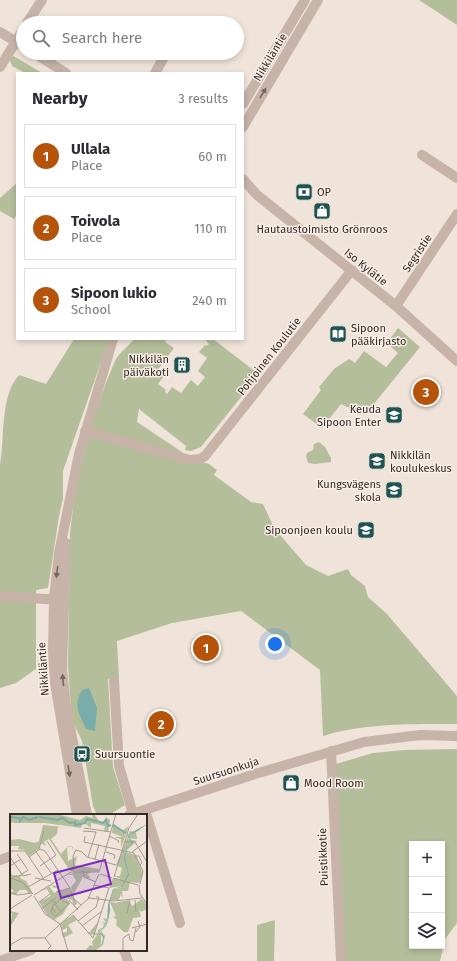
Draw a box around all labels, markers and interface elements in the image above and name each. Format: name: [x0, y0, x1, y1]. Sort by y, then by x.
search box: [16, 16, 244, 60]
icon: search: [30, 27, 52, 49]
text: Search here: [62, 29, 142, 47]
street label: Nikkiläntie: [251, 31, 290, 84]
one-way arrow: [259, 87, 266, 99]
text: Nearby: [32, 88, 87, 109]
text: 3 results: [178, 91, 228, 106]
text: Ullala: [71, 140, 110, 158]
text: 1: [43, 149, 49, 164]
text: 60 m: [198, 149, 227, 164]
text: Place: [71, 158, 102, 173]
bank icon: OP: [294, 182, 314, 202]
place label: OP: [317, 186, 332, 199]
shop icon: Hautaustoimisto Grönroos: [312, 201, 332, 221]
text: Toivola: [71, 212, 120, 230]
text: 2: [43, 221, 49, 236]
text: 110 m: [194, 221, 227, 236]
place label: Hautaustoimisto Grönroos: [256, 223, 388, 236]
text: Place: [71, 230, 102, 245]
street label: Segristie: [400, 232, 435, 275]
street label: Iso Kylätie: [341, 246, 390, 289]
text: Sipoon lukio: [71, 284, 157, 302]
text: 3: [43, 293, 49, 308]
text: 240 m: [192, 293, 227, 308]
text: School: [71, 302, 111, 317]
street label: Pohjoinen Koulutie: [235, 315, 304, 398]
place label: Sipoon pääkirjasto: [351, 322, 407, 348]
library icon: Sipoon pääkirjasto: [328, 324, 348, 344]
place label: Nikkilän päiväkoti: [123, 353, 169, 379]
building icon: Nikkilän päiväkoti: [172, 355, 192, 375]
pin: 3: [413, 377, 439, 407]
place label: Keuda Sipoon Enter: [317, 403, 382, 429]
school or university icon: Keuda Sipoon Enter: [384, 405, 404, 425]
place label: Nikkilän koulukeskus: [390, 449, 452, 475]
school or university icon: Nikkilän koulukeskus: [367, 451, 387, 471]
place label: Kungsvägens skola: [317, 478, 381, 504]
school or university icon: Kungsvägens skola: [384, 480, 404, 500]
school or university icon: Sipoonjoen koulu: [356, 520, 376, 540]
place label: Sipoonjoen koulu: [265, 524, 353, 537]
one-way arrow: [54, 566, 60, 579]
pin: 1: [193, 633, 219, 663]
your location: [265, 634, 285, 654]
street label: Nikkiläntie: [35, 642, 52, 696]
one-way arrow: [60, 674, 67, 686]
pin: 2: [148, 709, 174, 739]
bus stop icon: Suursuontie: [72, 744, 92, 764]
place label: Suursuontie: [95, 748, 155, 761]
street label: Suursuonkuja: [192, 755, 261, 788]
one-way arrow: [67, 765, 73, 777]
shop icon: Mood Room: [281, 773, 301, 793]
place label: Mood Room: [304, 777, 364, 790]
inset map: [10, 814, 147, 951]
street label: Puistikkotie: [316, 828, 331, 886]
map controls: [409, 841, 445, 949]
button: +: [409, 841, 445, 877]
button: −: [409, 877, 445, 913]
button: layers: [409, 913, 445, 949]

